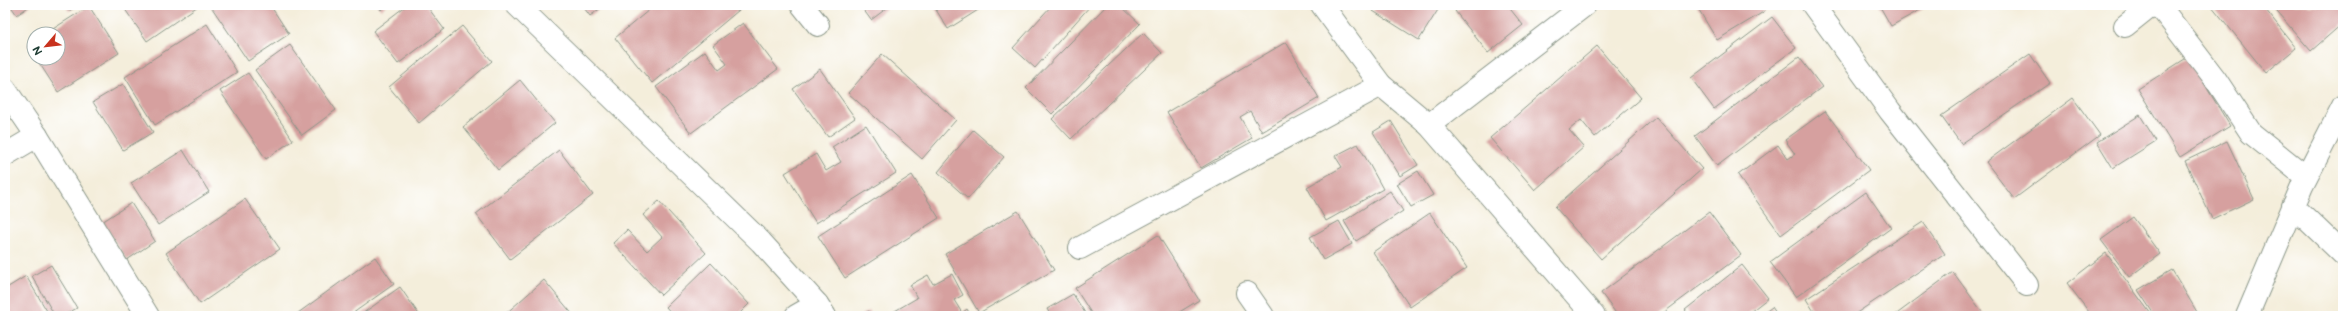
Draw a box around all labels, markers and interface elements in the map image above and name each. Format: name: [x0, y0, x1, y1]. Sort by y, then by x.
north arrow: [26, 26, 66, 66]
text: N: [30, 44, 45, 57]

